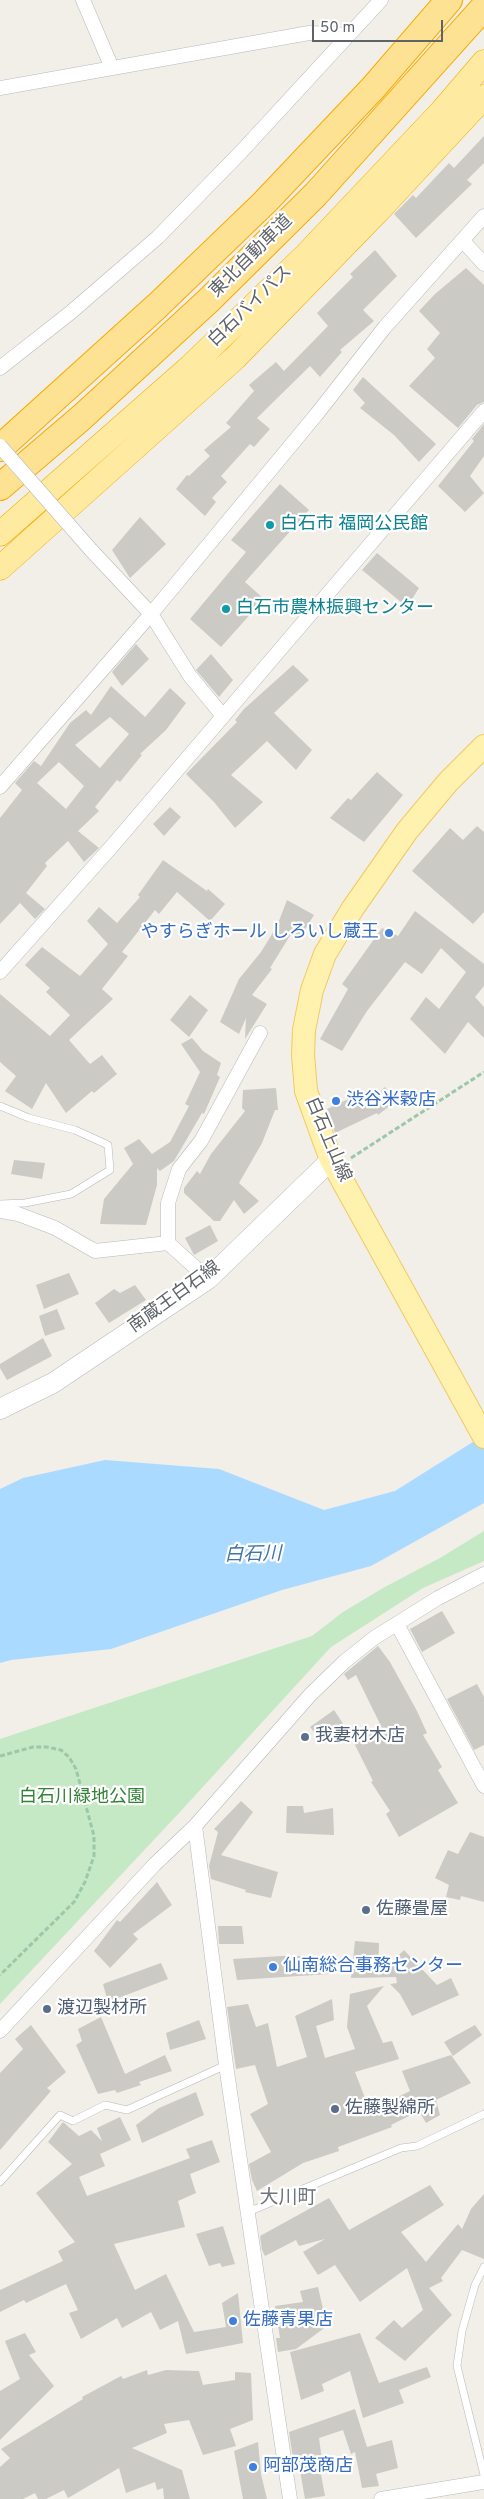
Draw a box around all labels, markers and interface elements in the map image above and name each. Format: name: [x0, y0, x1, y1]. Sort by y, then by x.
scale bar: [314, 10, 445, 42]
text: 50 m: [320, 19, 355, 38]
street label: 東北自動車道: [206, 211, 298, 303]
street label: 白石バイパス: [205, 262, 297, 352]
place label: 白石市 福岡公民館: [280, 514, 428, 536]
marker: 白石市 福岡公民館: [264, 519, 276, 531]
place label: 白石市農林振興センター: [236, 598, 434, 620]
marker: 白石市農林振興センター: [220, 603, 232, 615]
place label: やすらぎホール しろいし蔵王: [141, 922, 379, 944]
marker: やすらぎホール しろいし蔵王: [383, 927, 395, 939]
place label: 渋谷米穀店: [346, 1090, 436, 1112]
street label: 白石上山線: [299, 1094, 355, 1186]
marker: 渋谷米穀店: [330, 1095, 342, 1107]
street label: 南蔵王白石線: [125, 1258, 225, 1338]
water label: 白石川: [224, 1544, 282, 1568]
place label: 我妻材木店: [315, 1726, 405, 1748]
marker: 我妻材木店: [299, 1731, 311, 1743]
park label: 白石川緑地公園: [19, 1787, 145, 1809]
place label: 佐藤畳屋: [376, 1899, 448, 1921]
marker: 佐藤畳屋: [360, 1904, 372, 1916]
place label: 仙南総合事務センター: [283, 1956, 463, 1978]
marker: 仙南総合事務センター: [267, 1961, 279, 1973]
place label: 渡辺製材所: [57, 1998, 147, 2020]
marker: 渡辺製材所: [41, 2003, 53, 2015]
place label: 佐藤製綿所: [345, 2098, 435, 2120]
marker: 佐藤製綿所: [329, 2103, 341, 2115]
district label: 大川町: [260, 2188, 316, 2210]
place label: 佐藤青果店: [243, 2310, 333, 2332]
marker: 佐藤青果店: [227, 2315, 239, 2327]
place label: 阿部茂商店: [263, 2456, 353, 2478]
marker: 阿部茂商店: [247, 2461, 259, 2473]

